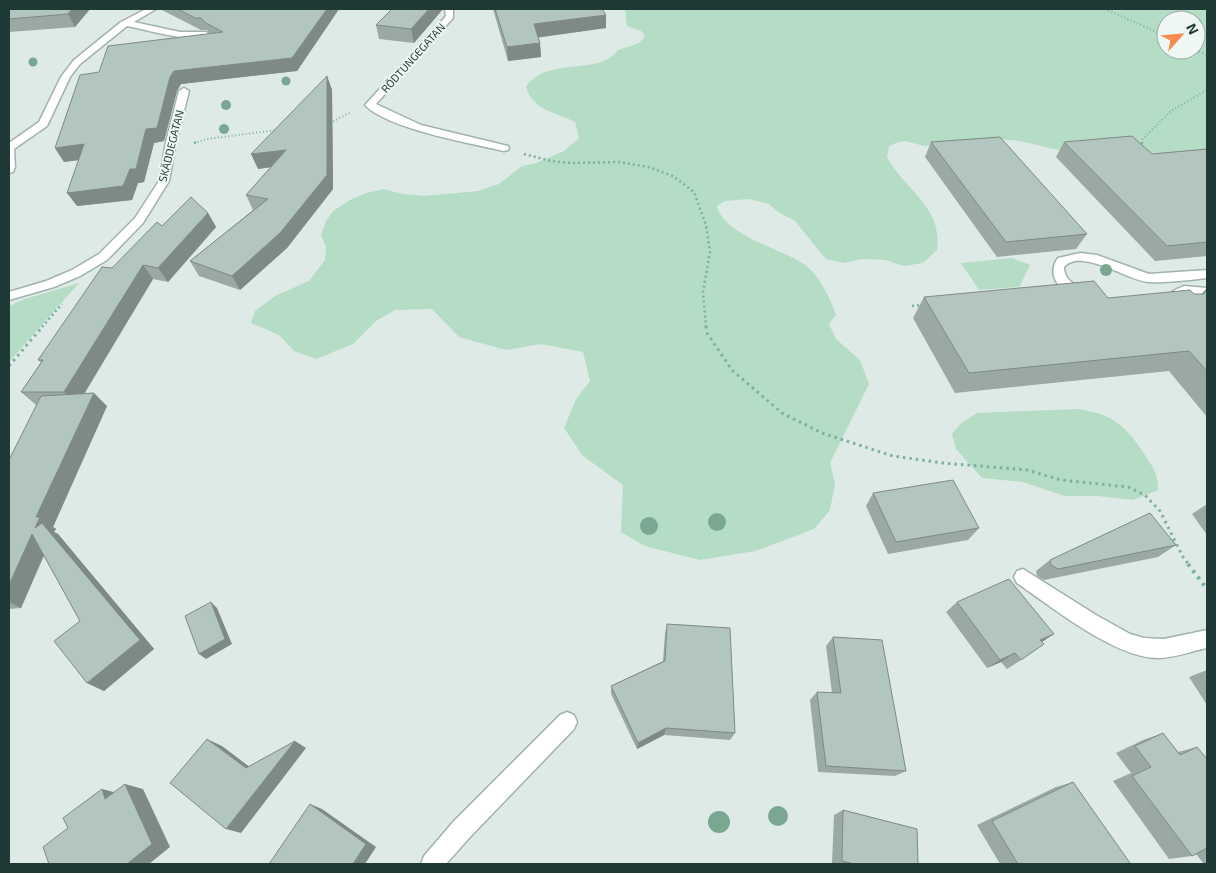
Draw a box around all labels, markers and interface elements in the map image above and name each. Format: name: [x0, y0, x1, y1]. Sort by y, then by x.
north arrow: [1156, 10, 1206, 60]
street label: RÖDTUNGEGATAN: [377, 20, 447, 95]
text: N: [1183, 21, 1203, 37]
street label: SKÄDDEGATAN: [155, 109, 186, 183]

